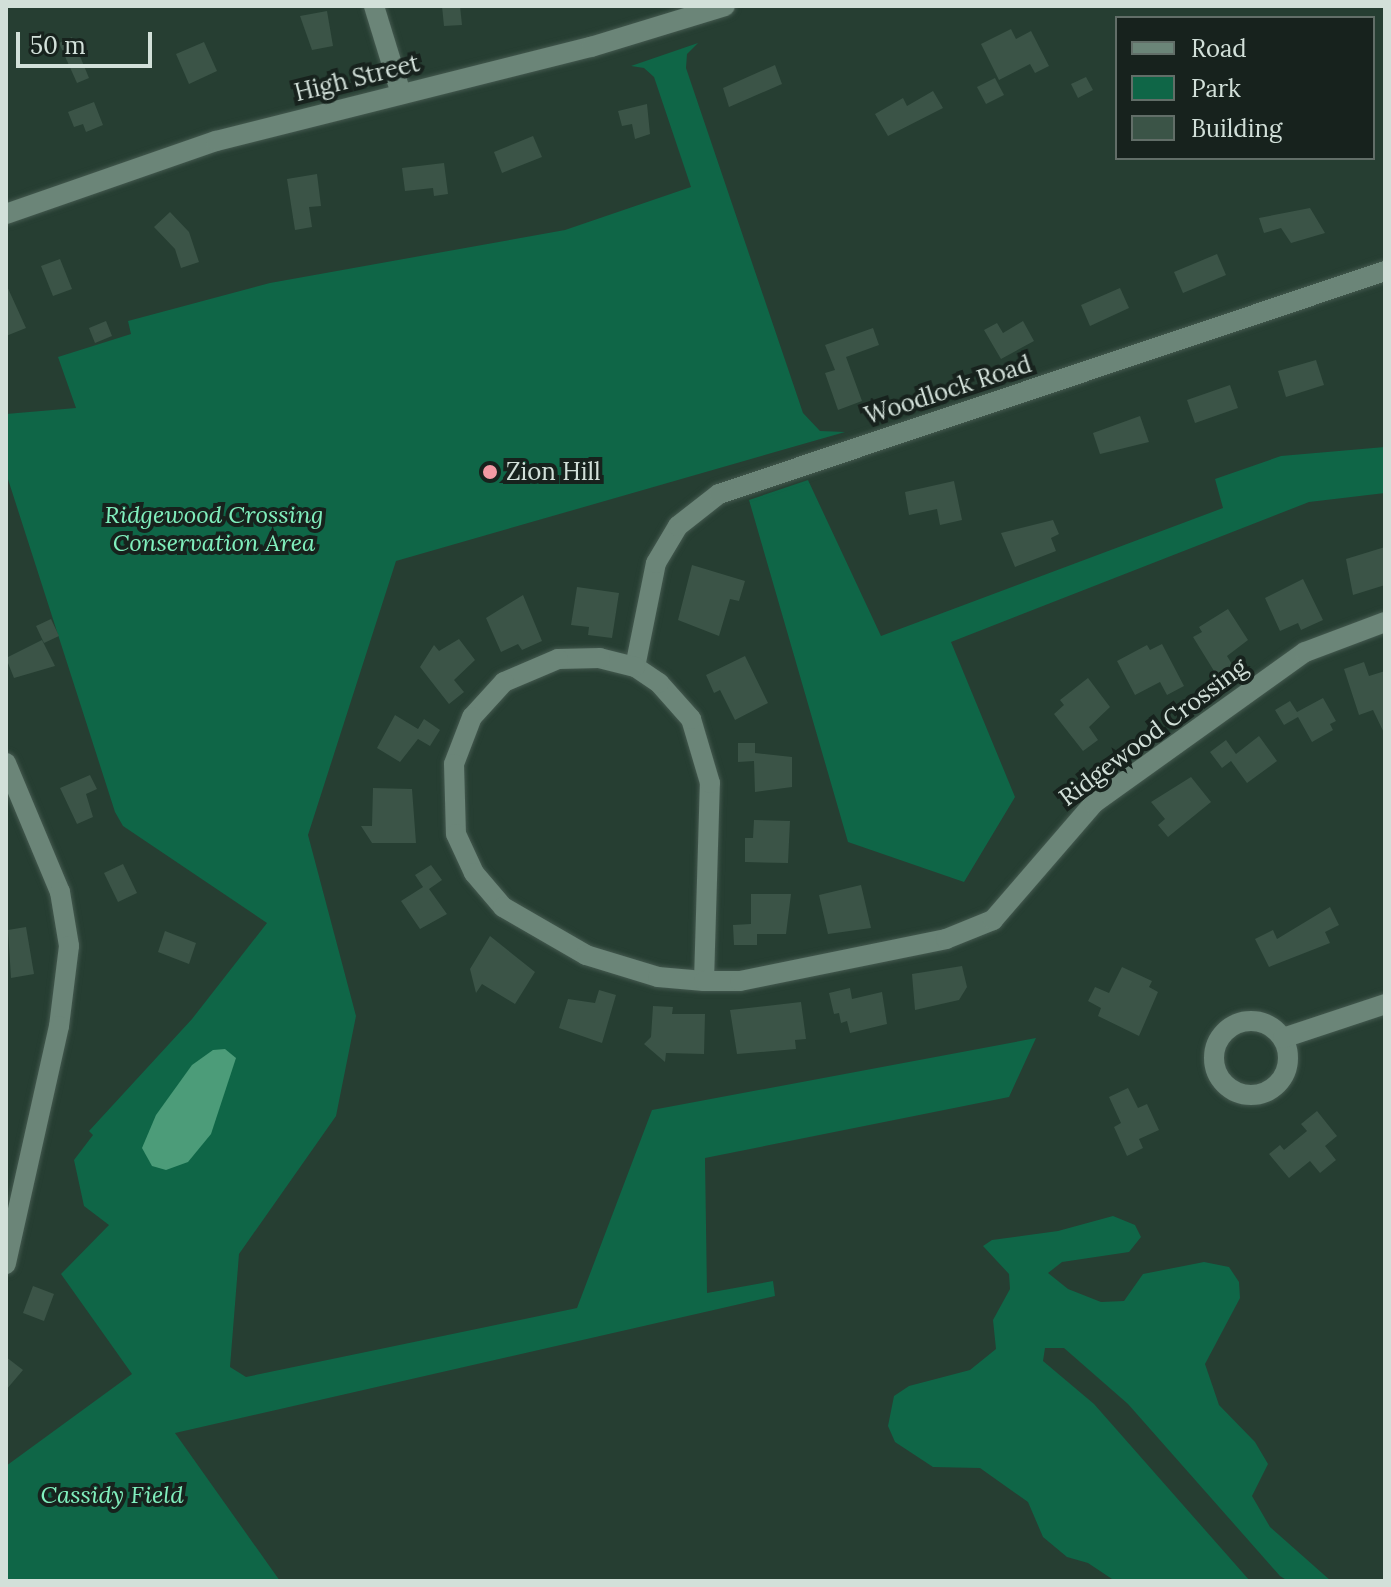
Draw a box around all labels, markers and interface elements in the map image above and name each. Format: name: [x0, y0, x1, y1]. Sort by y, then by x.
scale bar: [20, 16, 156, 66]
legend: [1115, 16, 1375, 160]
text: 50 m: [30, 30, 86, 61]
text: Road: [1191, 33, 1247, 64]
street label: High Street: [291, 49, 423, 107]
text: Park: [1191, 73, 1241, 104]
text: Building: [1191, 113, 1282, 144]
street label: Woodlock Road: [861, 349, 1035, 431]
place label: Zion Hill: [506, 458, 601, 486]
marker: Zion Hill: [481, 463, 499, 481]
park label: Ridgewood Crossing Conservation Area: [105, 501, 323, 557]
street label: Ridgewood Crossing: [1053, 652, 1253, 812]
park label: Cassidy Field: [41, 1481, 183, 1509]

